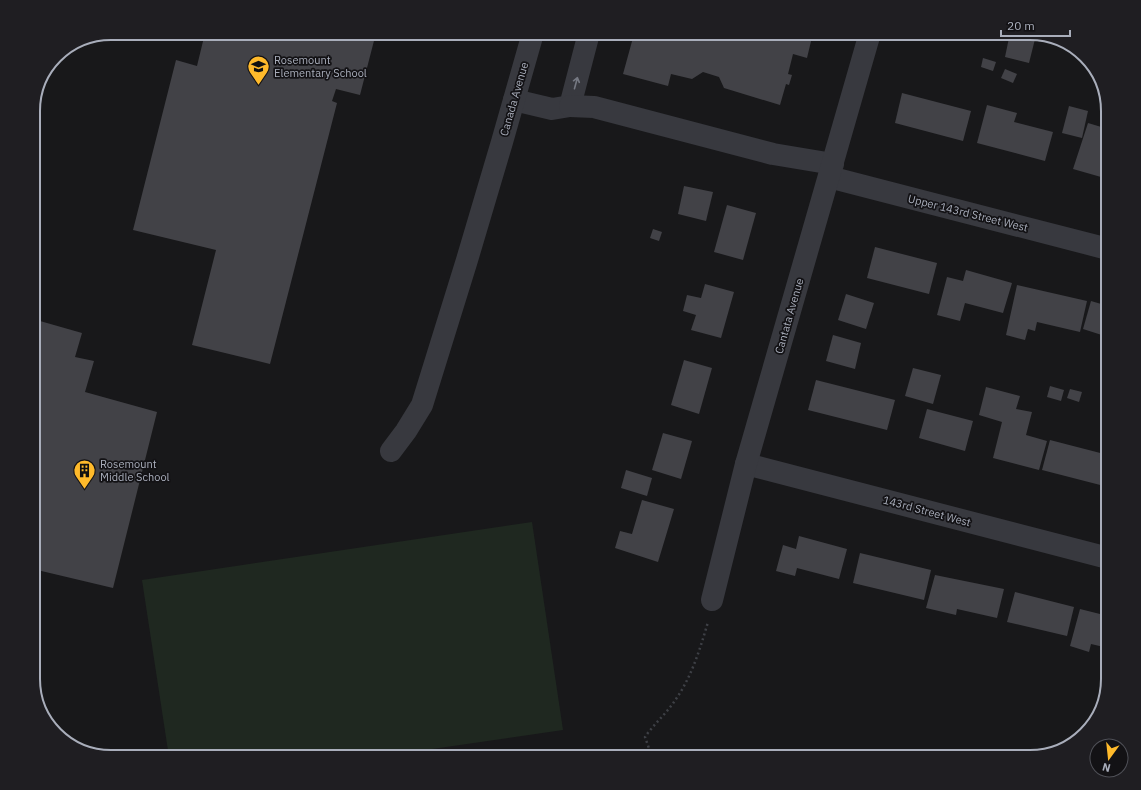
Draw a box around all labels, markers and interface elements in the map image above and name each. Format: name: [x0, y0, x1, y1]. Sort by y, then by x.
scale bar: [1001, 12, 1070, 38]
text: 20 m: [1007, 18, 1035, 33]
school or university icon: Rosemount Elementary School: [245, 53, 271, 86]
place label: Rosemount Elementary School: [274, 53, 367, 80]
street label: Canada Avenue: [497, 60, 531, 138]
one-way arrow: [573, 77, 581, 90]
street label: Upper 143rd Street West: [907, 191, 1030, 235]
street label: Cantata Avenue: [772, 277, 806, 355]
building icon: Rosemount Middle School: [72, 457, 98, 490]
place label: Rosemount Middle School: [100, 457, 170, 484]
street label: 143rd Street West: [882, 493, 973, 529]
north arrow: [1089, 738, 1129, 778]
text: N: [1101, 760, 1112, 775]

